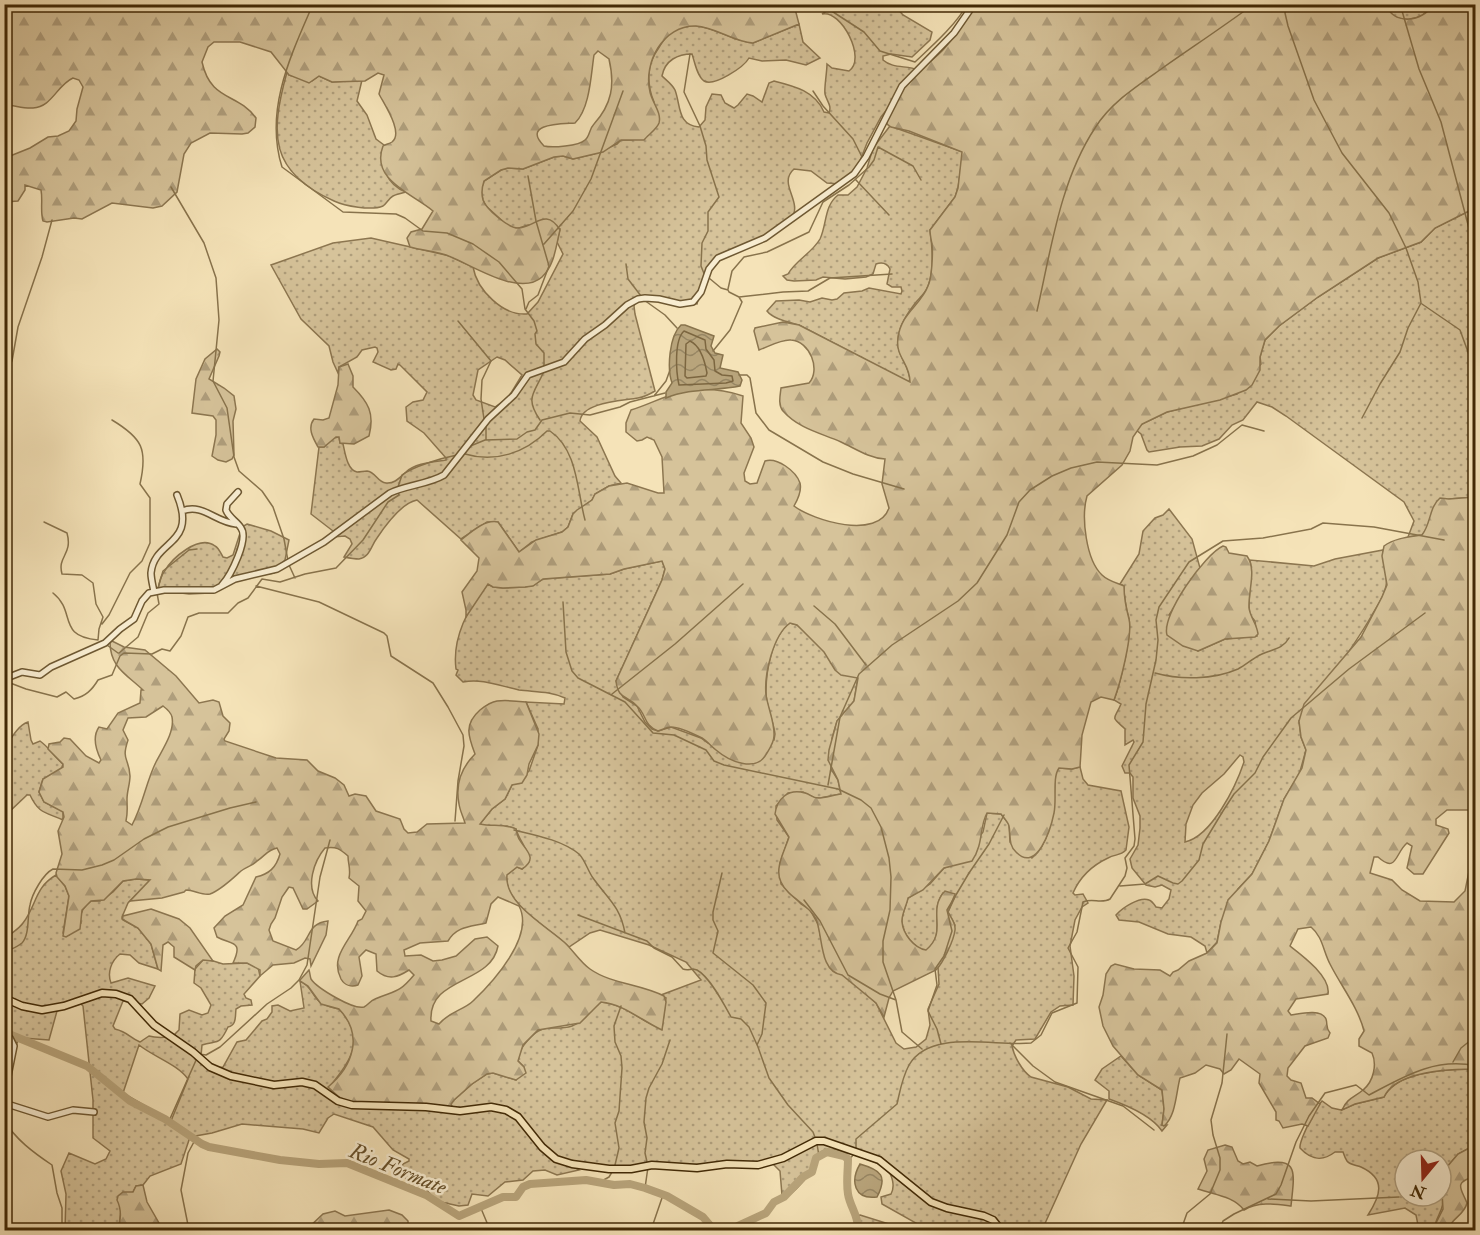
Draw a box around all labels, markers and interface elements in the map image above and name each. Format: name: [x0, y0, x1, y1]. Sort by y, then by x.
water label: Rio Formate: [344, 1136, 451, 1201]
north arrow: [1393, 1148, 1453, 1208]
text: N: [1408, 1179, 1429, 1203]

